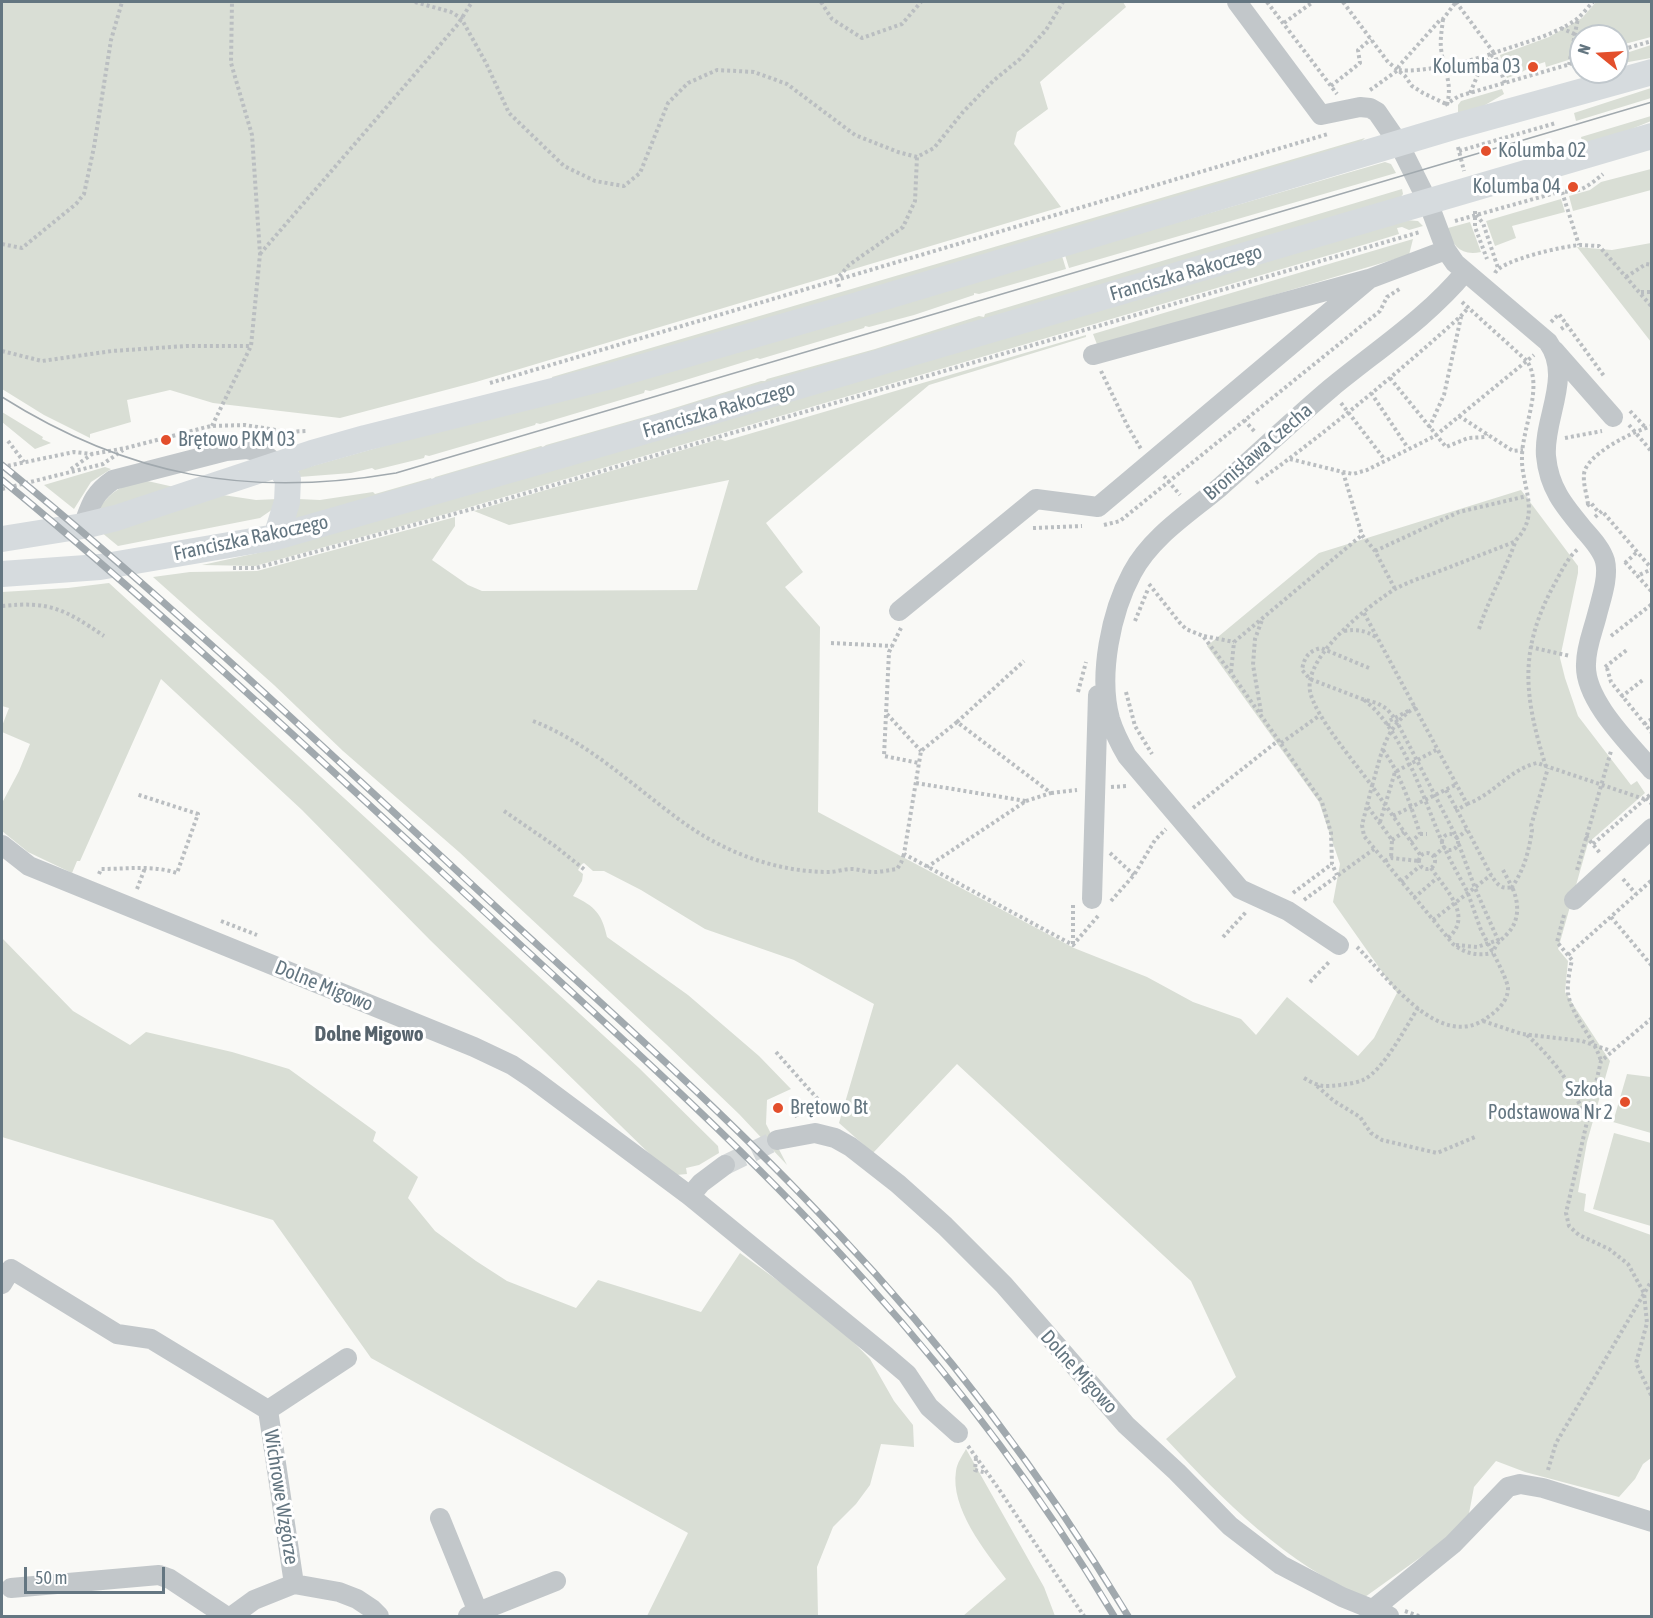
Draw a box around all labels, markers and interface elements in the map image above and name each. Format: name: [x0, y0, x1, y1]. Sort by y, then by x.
north arrow: [1569, 24, 1629, 84]
text: N: [1574, 42, 1594, 56]
place label: Kolumba 03: [1433, 55, 1521, 79]
marker: Kolumba 03: [1526, 60, 1540, 74]
place label: Kolumba 02: [1498, 139, 1586, 163]
marker: Kolumba 02: [1479, 144, 1493, 158]
place label: Kolumba 04: [1473, 175, 1561, 199]
marker: Kolumba 04: [1566, 180, 1580, 194]
street label: Franciszka Rakoczego: [1107, 240, 1265, 306]
street label: Franciszka Rakoczego: [640, 377, 798, 443]
street label: Bronisława Czecha: [1199, 398, 1317, 506]
place label: Brętowo PKM 03: [178, 428, 296, 452]
marker: Brętowo PKM 03: [159, 433, 173, 447]
street label: Franciszka Rakoczego: [172, 510, 330, 566]
street label: Dolne Migowo: [271, 955, 377, 1017]
district label: Dolne Migowo: [314, 1021, 424, 1047]
place label: Szkoła Podstawowa Nr 2: [1488, 1078, 1613, 1125]
marker: Szkoła Podstawowa Nr 2: [1618, 1095, 1632, 1109]
place label: Brętowo Bt: [790, 1096, 868, 1120]
marker: Brętowo Bt: [771, 1101, 785, 1115]
street label: Dolne Migowo: [1035, 1325, 1123, 1419]
street label: Wichrowe Wzgórze: [258, 1428, 304, 1566]
scale bar: [27, 1555, 168, 1593]
text: 50 m: [35, 1567, 67, 1588]

